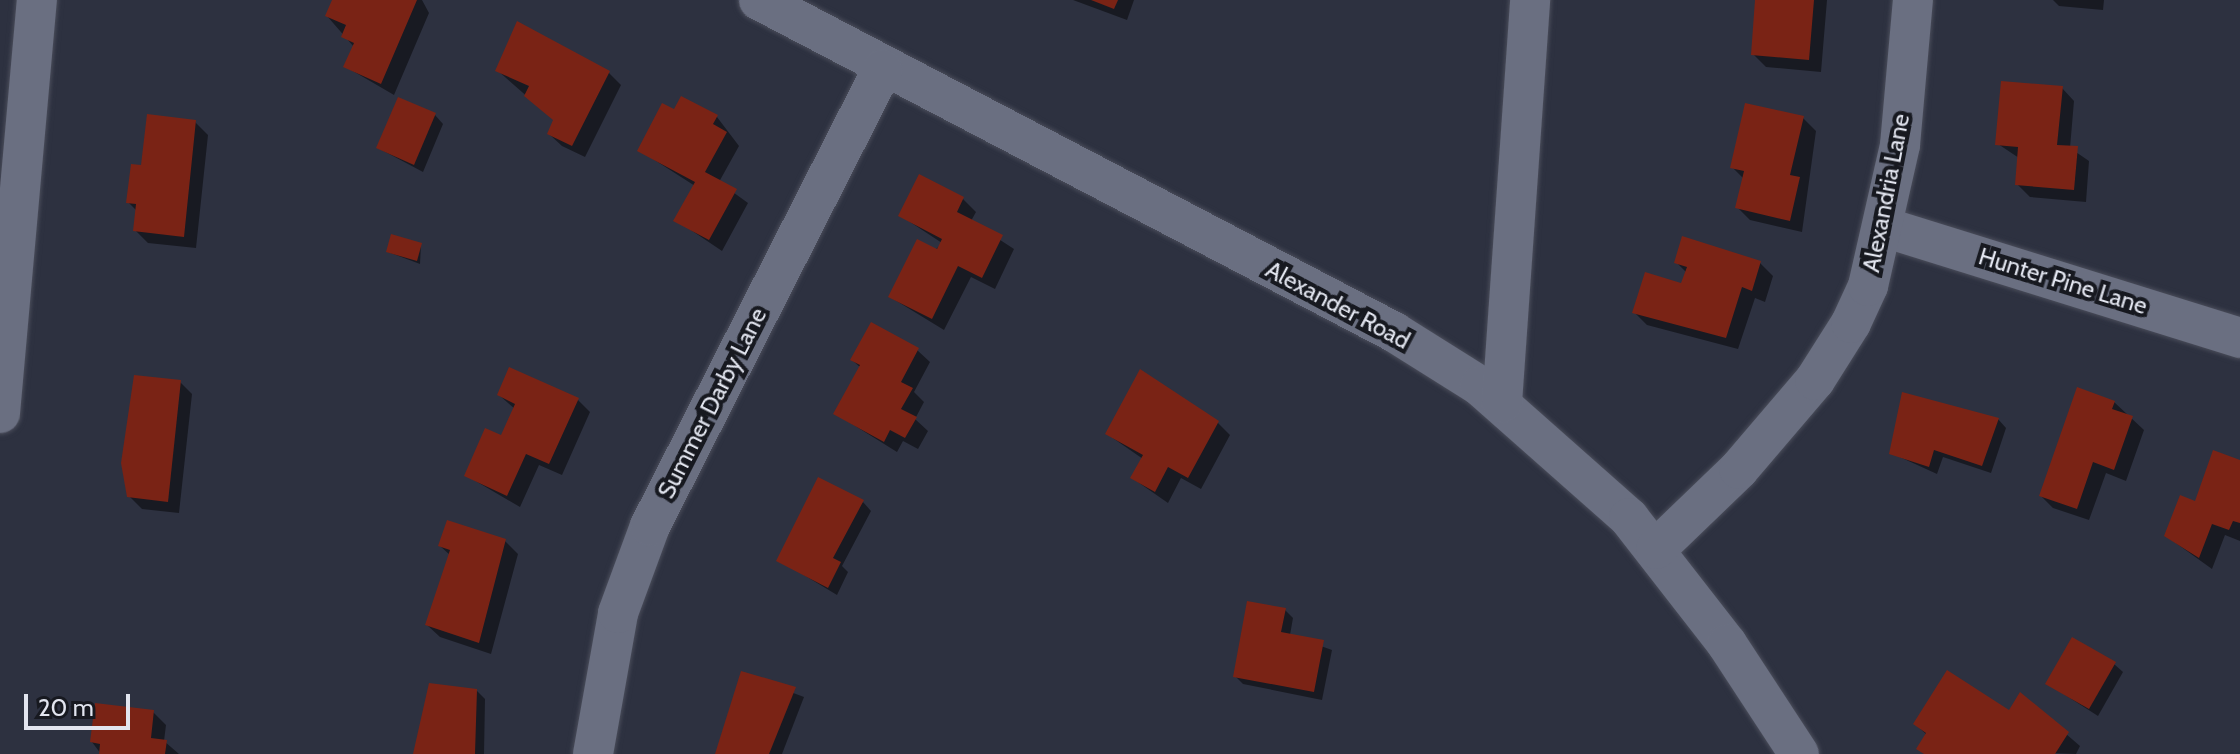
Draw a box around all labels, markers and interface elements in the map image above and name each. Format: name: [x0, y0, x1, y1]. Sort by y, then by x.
street label: Alexandria Lane: [1857, 111, 1915, 275]
street label: Hunter Pine Lane: [1975, 242, 2151, 320]
street label: Alexander Road: [1261, 255, 1415, 355]
street label: Summer Darby Lane: [652, 303, 772, 503]
scale bar: [28, 678, 134, 728]
text: 20 m: [38, 693, 94, 722]

